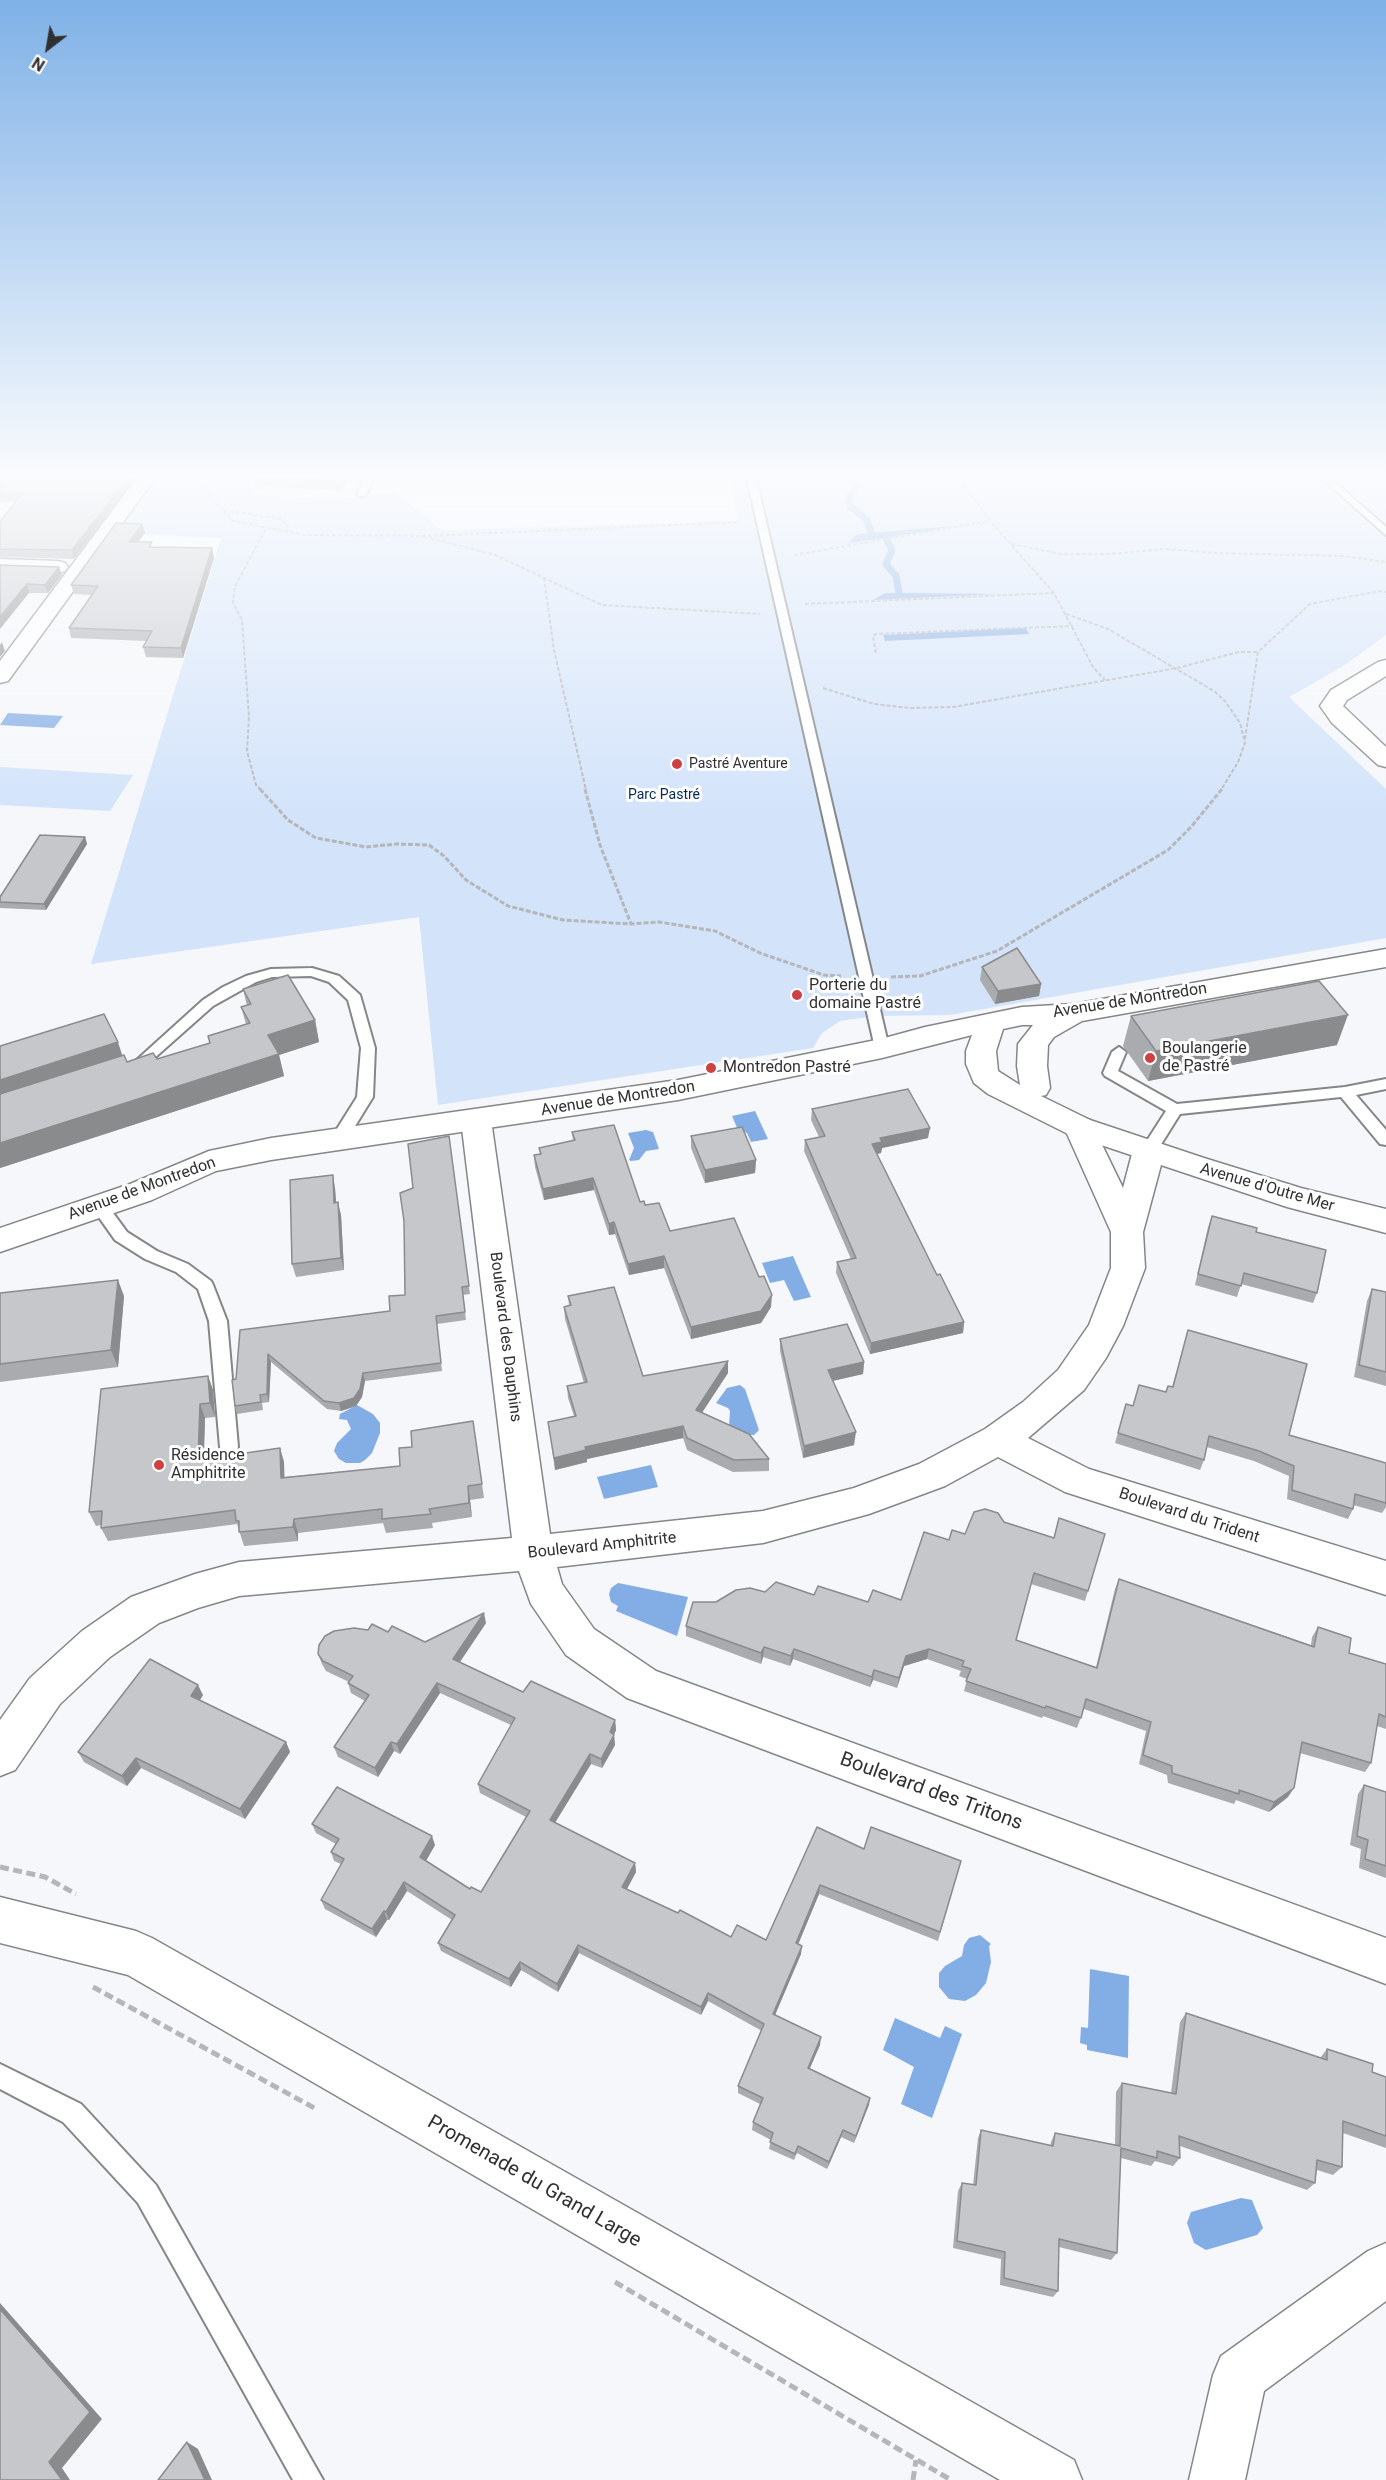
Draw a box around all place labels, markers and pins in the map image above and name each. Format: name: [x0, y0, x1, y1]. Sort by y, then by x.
place label: Pastré Aventure: [689, 756, 788, 772]
marker: Pastré Aventure: [670, 757, 684, 771]
place label: Porterie du domaine Pastré: [809, 976, 921, 1014]
marker: Porterie du domaine Pastré: [790, 988, 804, 1002]
place label: Boulangerie de Pastré: [1162, 1039, 1247, 1077]
marker: Boulangerie de Pastré: [1143, 1051, 1157, 1065]
place label: Montredon Pastré: [723, 1058, 851, 1078]
marker: Montredon Pastré: [704, 1061, 718, 1075]
place label: Résidence Amphitrite: [171, 1446, 245, 1484]
marker: Résidence Amphitrite: [152, 1458, 166, 1472]

